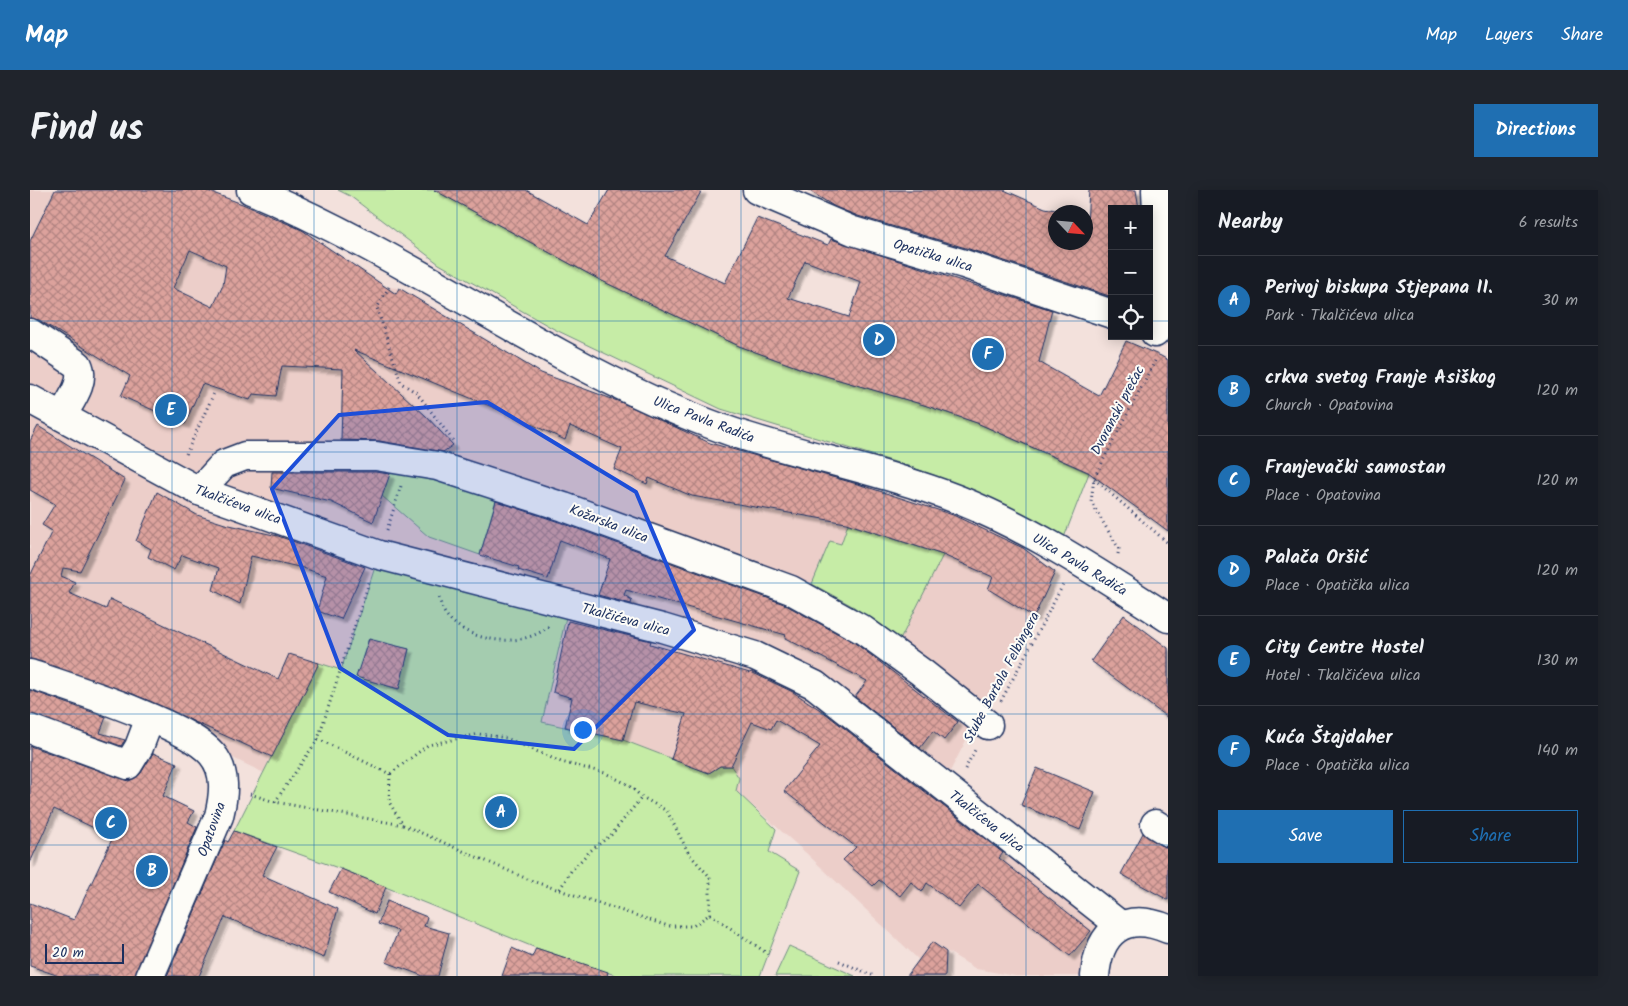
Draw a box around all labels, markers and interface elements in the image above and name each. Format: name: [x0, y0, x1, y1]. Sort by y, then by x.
text: Map: [25, 16, 68, 55]
text: Map: [1426, 21, 1457, 50]
text: Layers: [1485, 21, 1533, 50]
text: Share: [1561, 21, 1603, 50]
text: Find us: [30, 102, 143, 158]
button: Directions: [1474, 104, 1598, 157]
north arrow: [1048, 205, 1093, 250]
map controls: [1108, 205, 1153, 340]
button: +: [1108, 205, 1153, 250]
text: Nearby: [1218, 206, 1283, 239]
text: 6 results: [1519, 210, 1578, 235]
street label: Opatička ulica: [890, 233, 975, 278]
button: −: [1108, 250, 1153, 295]
text: Perivoj biskupa Stjepana II.: [1265, 273, 1493, 303]
text: A: [1229, 288, 1239, 313]
text: 30 m: [1542, 288, 1578, 313]
button: locate: [1108, 295, 1153, 340]
text: Park · Tkalčićeva ulica: [1265, 303, 1414, 328]
pin: D: [863, 321, 895, 359]
pin: F: [972, 335, 1004, 373]
street label: Dvoranski prečac: [1085, 362, 1151, 459]
text: crkva svetog Franje Asiškog: [1265, 363, 1496, 393]
text: B: [1229, 378, 1239, 403]
text: 120 m: [1537, 378, 1578, 403]
street label: Ulica Pavla Radića: [650, 390, 758, 449]
pin: E: [155, 391, 187, 429]
text: Church · Opatovina: [1265, 393, 1393, 418]
text: Franjevački samostan: [1265, 453, 1446, 483]
text: C: [1229, 468, 1239, 493]
text: 120 m: [1537, 468, 1578, 493]
street label: Tkalčićeva ulica: [191, 479, 284, 531]
text: Place · Opatovina: [1265, 483, 1381, 508]
street label: Kožarska ulica: [566, 499, 651, 549]
street label: Ulica Pavla Radića: [1028, 528, 1131, 602]
text: Palača Oršić: [1265, 543, 1368, 573]
text: D: [1229, 558, 1239, 583]
text: 120 m: [1537, 558, 1578, 583]
text: Place · Opatička ulica: [1265, 573, 1410, 598]
street label: Tkalčićeva ulica: [579, 598, 672, 642]
street label: Stube Bartola Felbingera: [958, 608, 1046, 747]
text: City Centre Hostel: [1265, 633, 1424, 663]
text: E: [1230, 648, 1238, 673]
text: 130 m: [1537, 648, 1578, 673]
text: Hotel · Tkalčićeva ulica: [1265, 663, 1420, 688]
your location: [570, 717, 596, 743]
text: Kuća Štajdaher: [1265, 723, 1392, 753]
text: F: [1230, 738, 1238, 763]
text: 140 m: [1537, 738, 1578, 763]
text: Place · Opatička ulica: [1265, 753, 1410, 778]
street label: Tkalčićeva ulica: [944, 785, 1029, 858]
pin: A: [485, 793, 517, 831]
street label: Opatovina: [192, 799, 232, 860]
pin: C: [95, 804, 127, 842]
button: Save: [1218, 810, 1393, 863]
button: Share: [1403, 810, 1578, 863]
pin: B: [136, 852, 168, 890]
scale bar: [45, 941, 124, 964]
text: 20 m: [52, 942, 84, 964]

